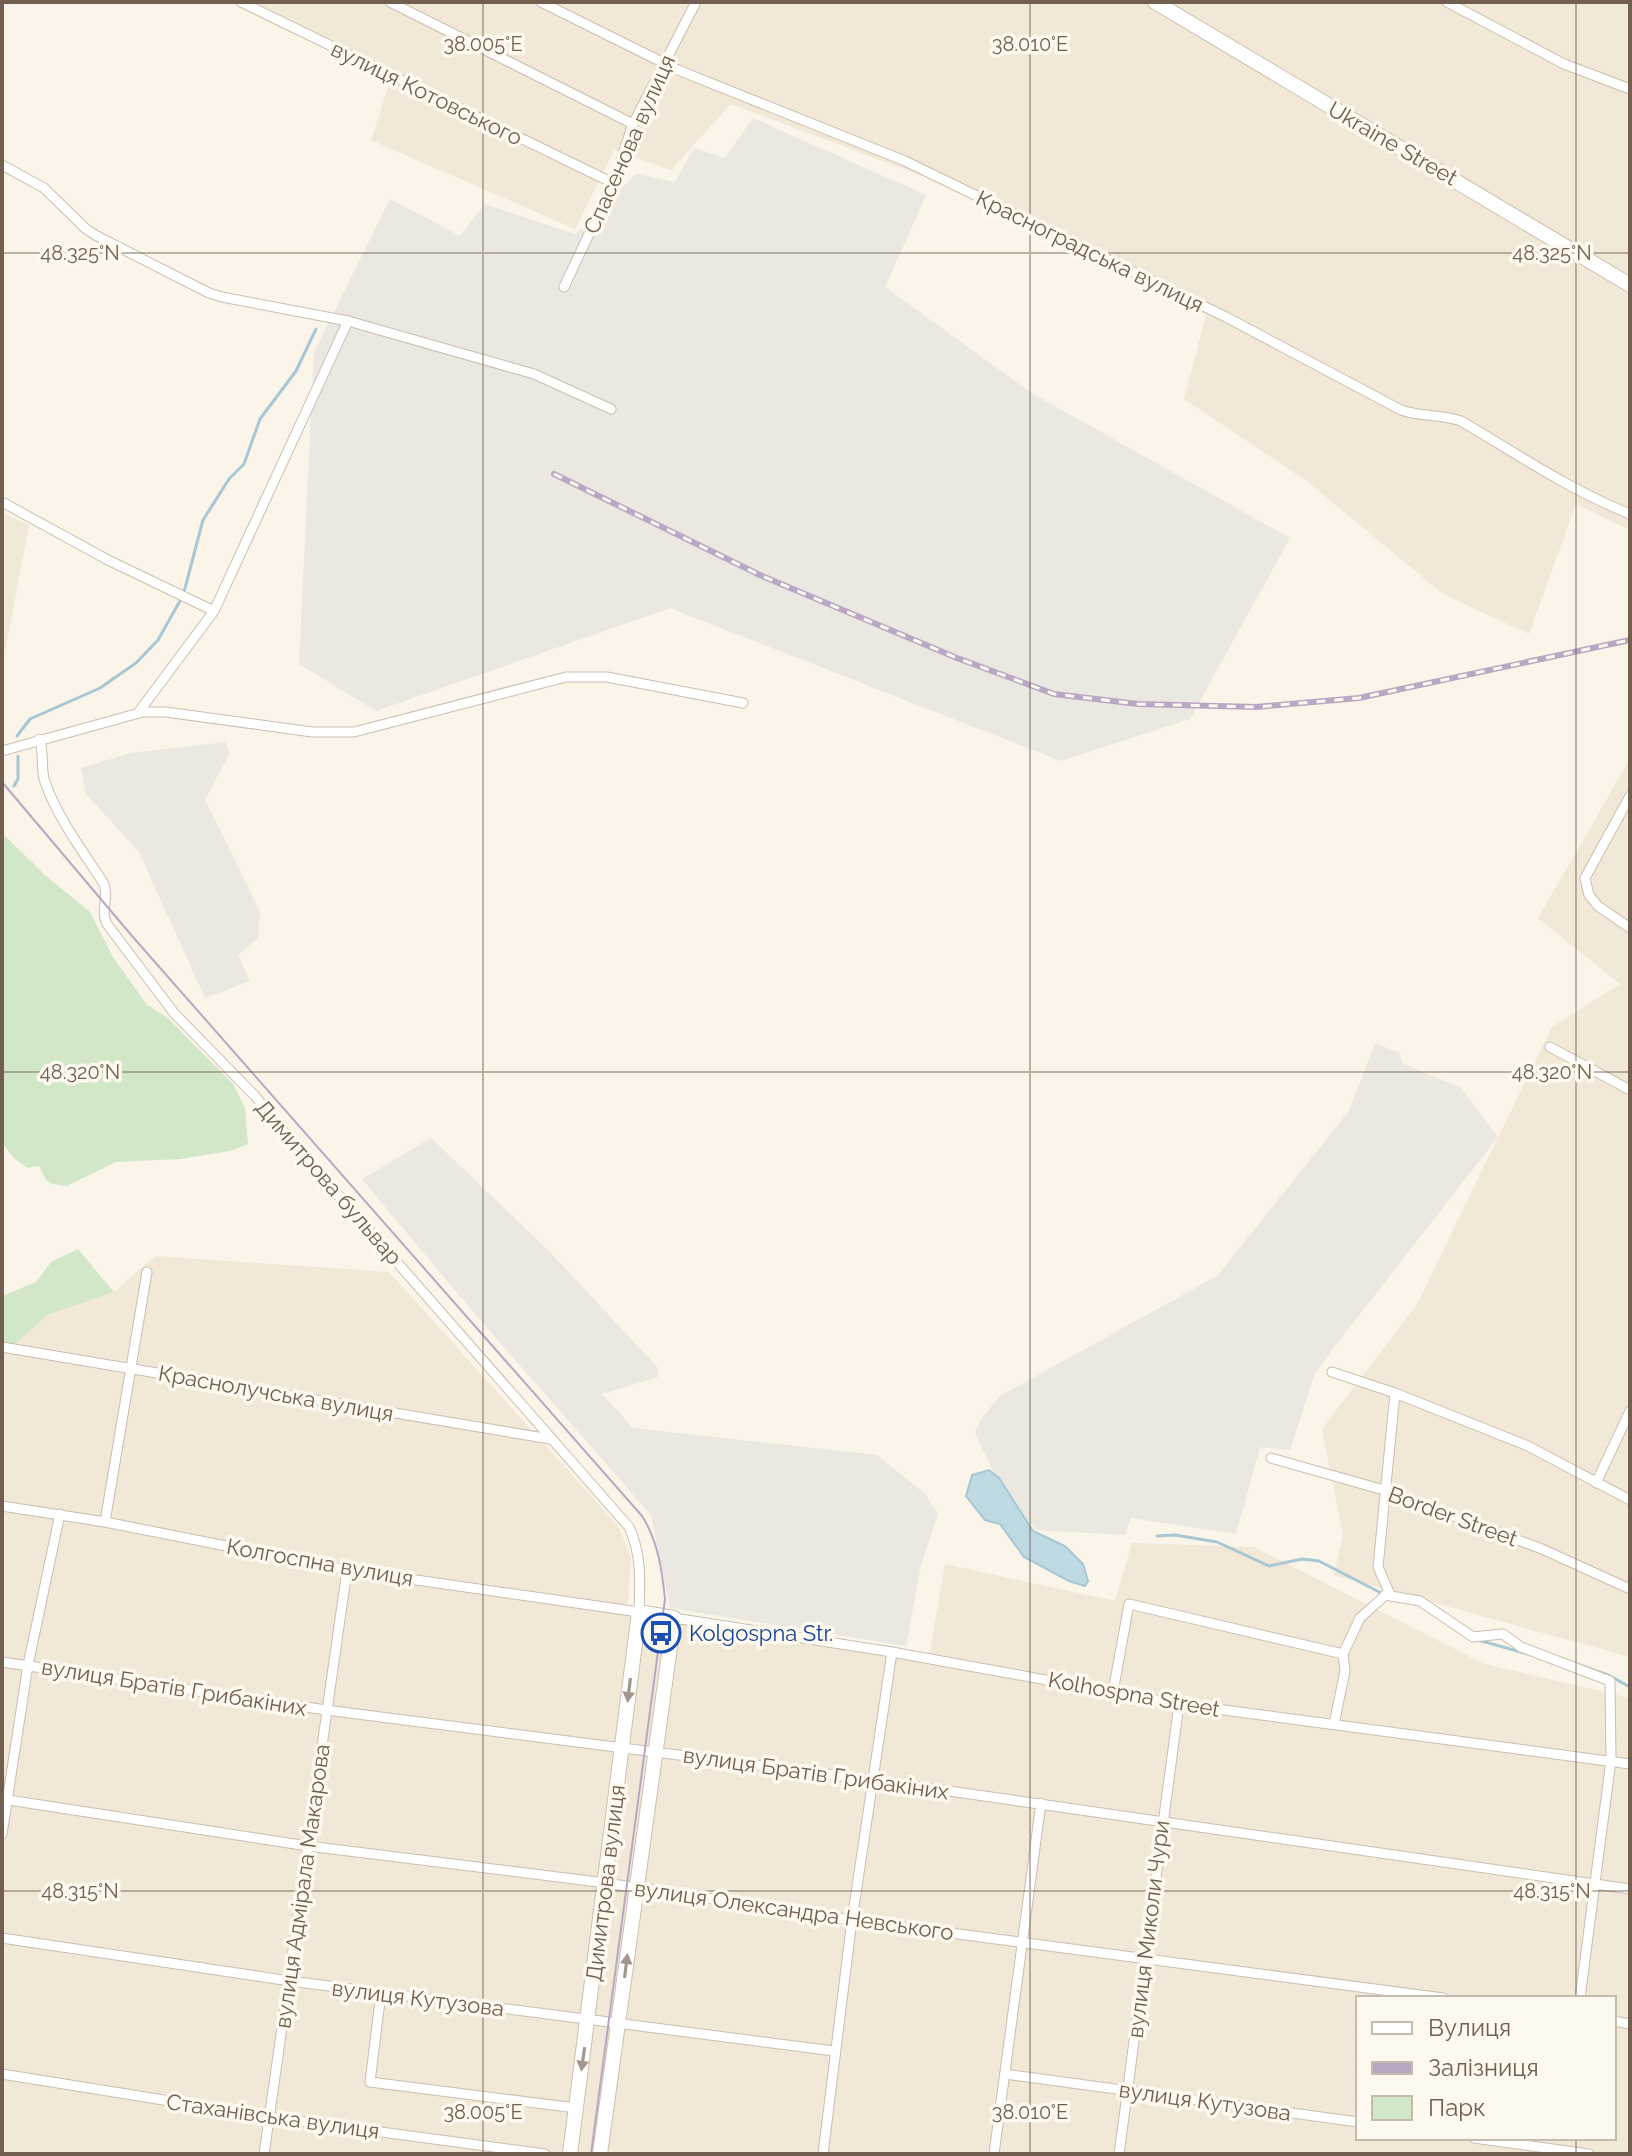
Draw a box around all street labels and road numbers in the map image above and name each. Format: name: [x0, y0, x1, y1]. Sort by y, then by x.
street label: вулиця Котовського: [327, 35, 527, 151]
street label: Спасенова вулиця: [578, 50, 680, 238]
street label: Ukraine Street: [1324, 95, 1463, 191]
street label: Красноградська вулиця: [972, 185, 1208, 317]
street label: Димитрова бульвар: [250, 1094, 408, 1270]
street label: Краснолучська вулиця: [156, 1359, 396, 1427]
street label: Border Street: [1385, 1481, 1522, 1552]
street label: Колгоспна вулиця: [225, 1533, 415, 1591]
street label: вулиця Братів Грибакіних: [40, 1653, 308, 1721]
street label: Kolhospna Street: [1046, 1666, 1223, 1722]
street label: вулиця Братів Грибакіних: [681, 1741, 951, 1805]
street label: вулиця Адмірала Макарова: [269, 1742, 335, 2030]
street label: Димитрова вулиця: [580, 1783, 630, 1983]
street label: вулиця Миколи Чури: [1122, 1819, 1174, 2039]
street label: вулиця Олександра Невського: [633, 1875, 955, 1945]
street label: вулиця Кутузова: [330, 1975, 506, 2021]
street label: вулиця Кутузова: [1117, 2076, 1293, 2126]
street label: Стаханівська вулиця: [165, 2088, 381, 2144]

